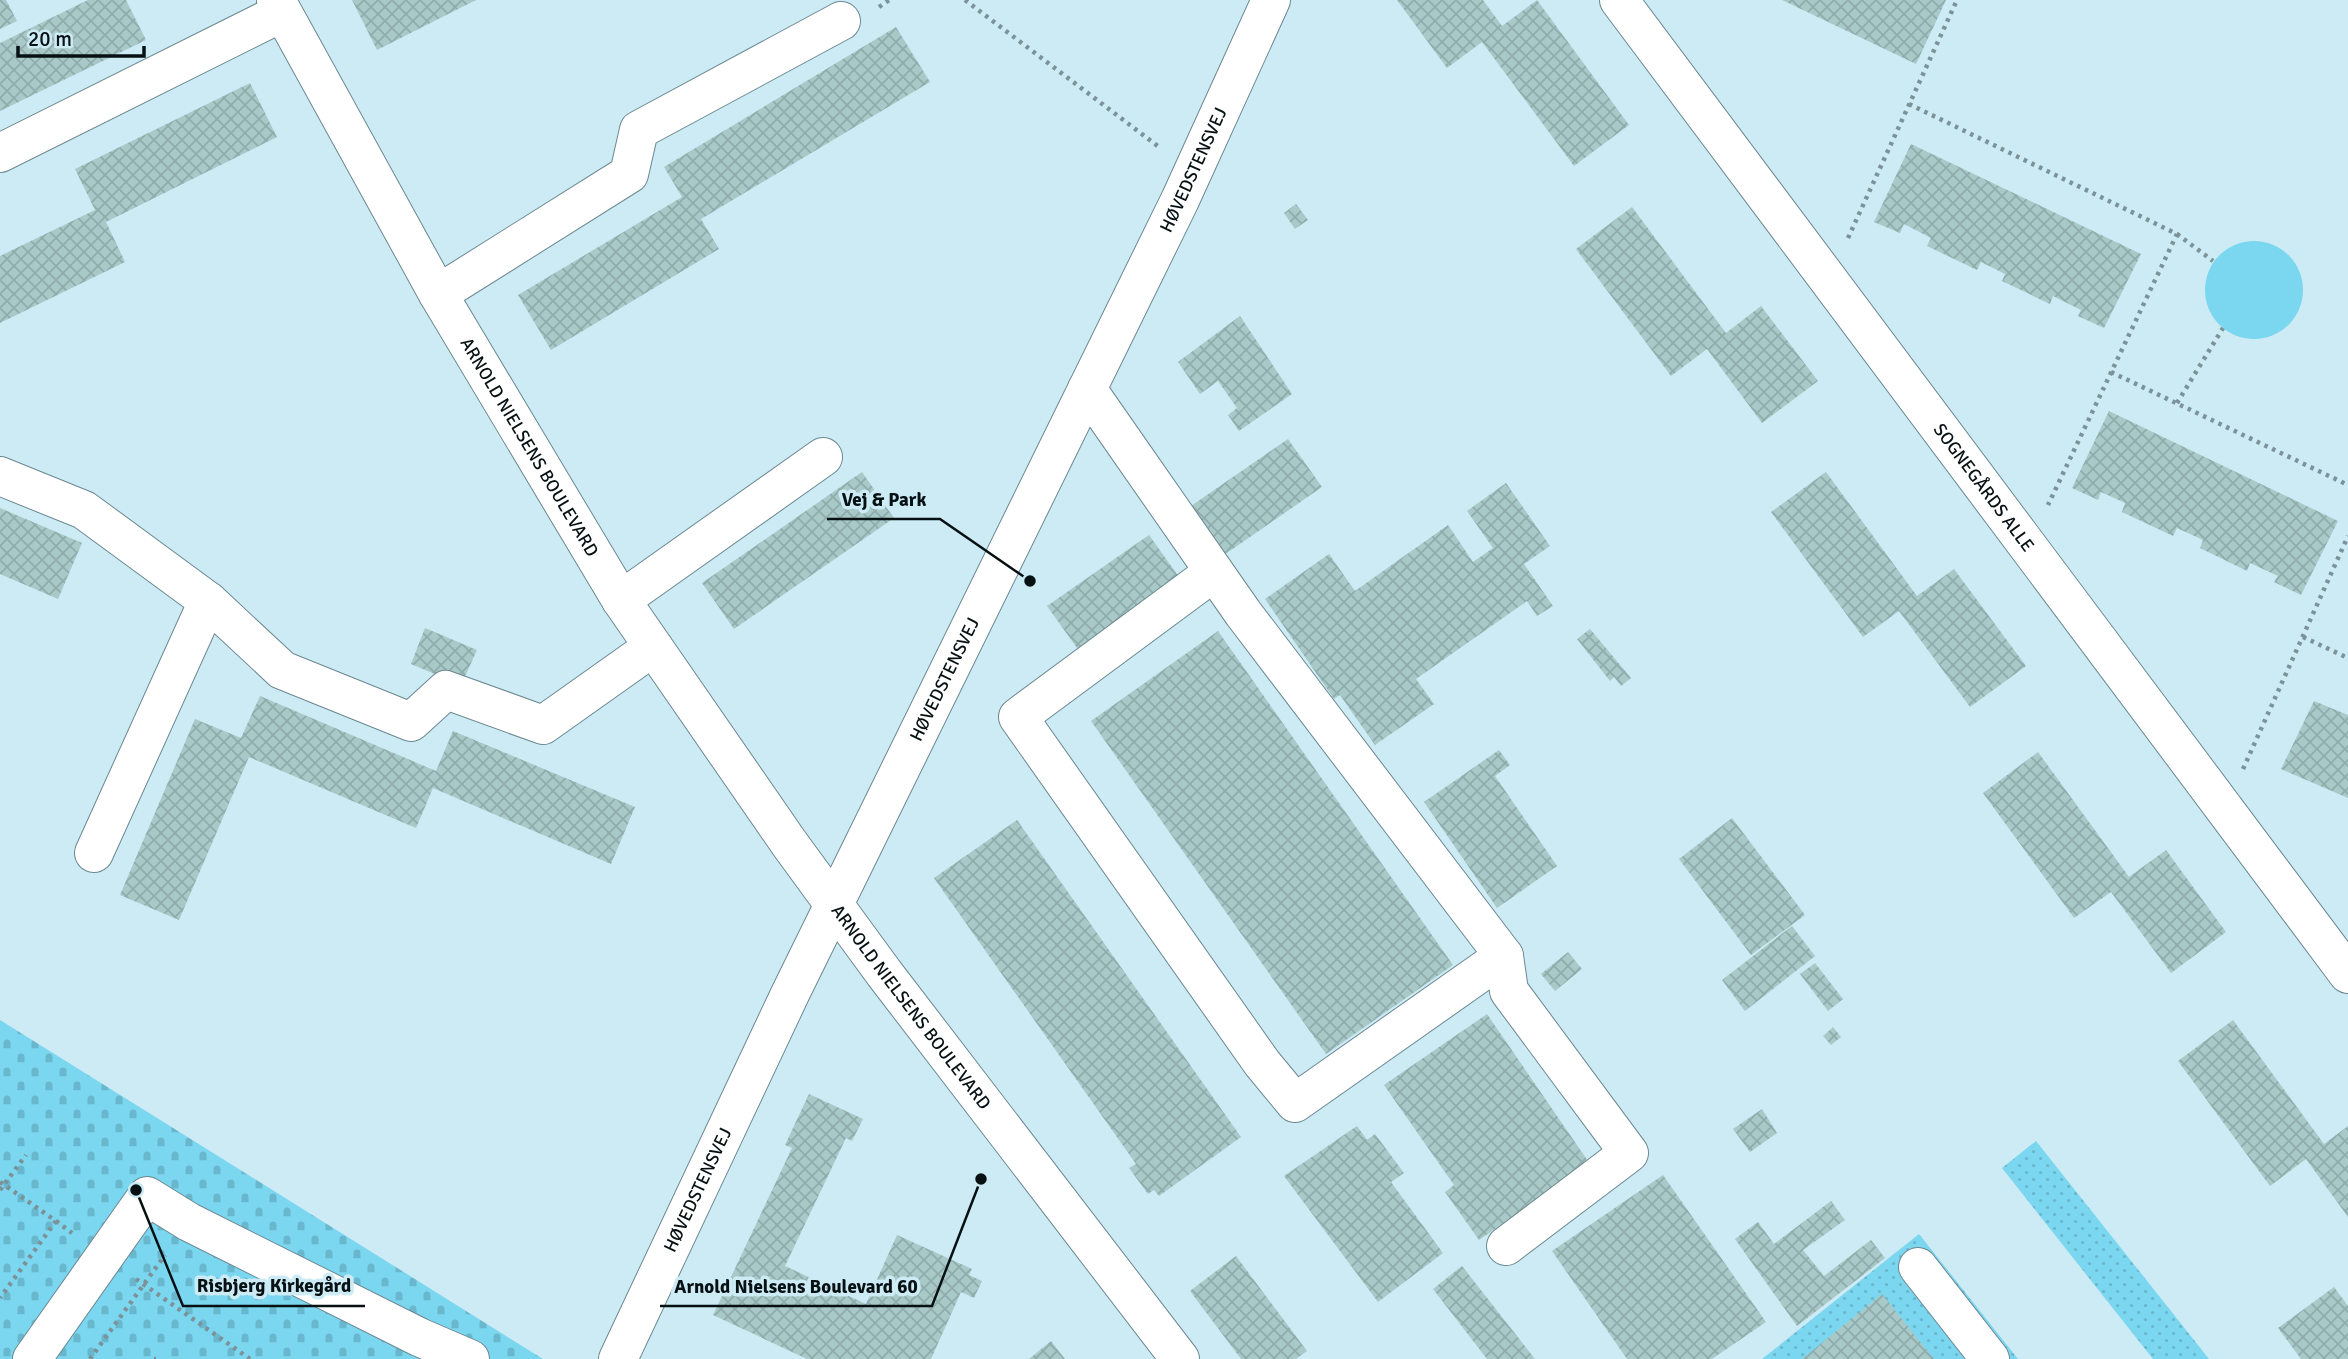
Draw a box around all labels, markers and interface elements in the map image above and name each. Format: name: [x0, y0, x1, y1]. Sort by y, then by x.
scale bar: [18, 14, 144, 58]
text: 20 m: [28, 26, 72, 52]
street label: HØVEDSTENSVEJ: [1155, 104, 1232, 236]
street label: ARNOLD NIELSENS BOULEVARD: [456, 334, 603, 560]
street label: SOGNEGÅRDS ALLE: [1929, 419, 2039, 556]
callout: Vej & Park: [827, 479, 940, 519]
text: Vej & Park: [842, 488, 926, 512]
street label: HØVEDSTENSVEJ: [905, 614, 984, 745]
street label: ARNOLD NIELSENS BOULEVARD: [827, 900, 996, 1114]
street label: HØVEDSTENSVEJ: [659, 1124, 736, 1256]
callout: Risbjerg Kirkegård: [183, 1266, 365, 1306]
callout: Arnold Nielsens Boulevard 60: [660, 1266, 932, 1306]
text: Risbjerg Kirkegård: [197, 1274, 351, 1298]
text: Arnold Nielsens Boulevard 60: [674, 1275, 918, 1299]

